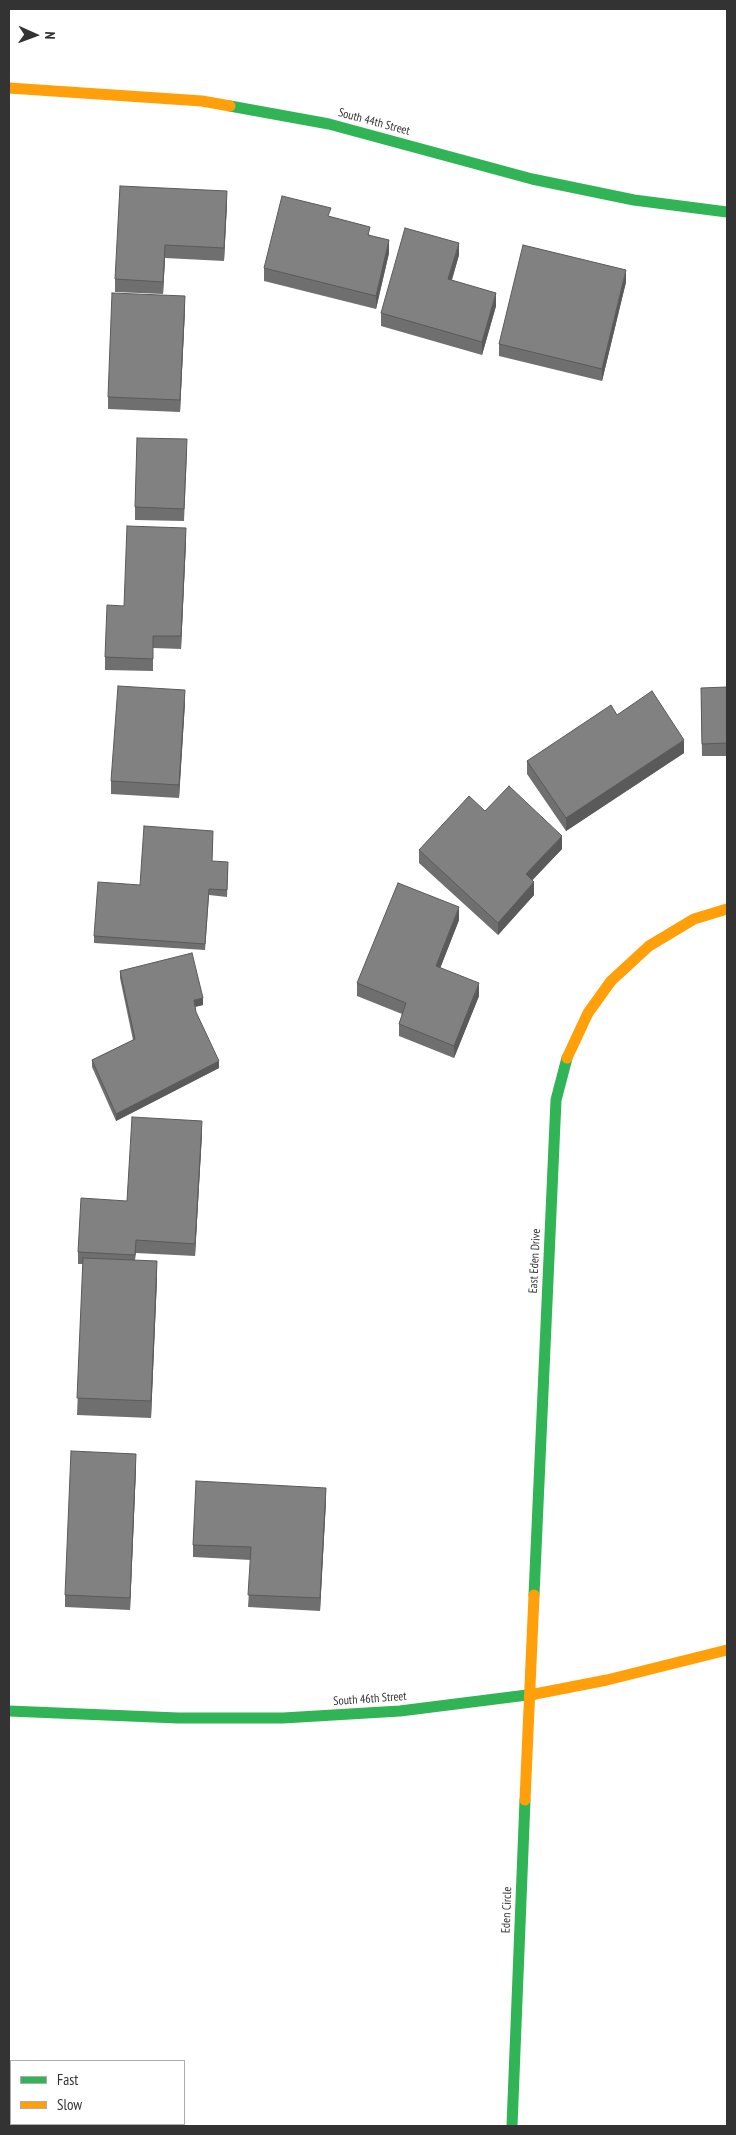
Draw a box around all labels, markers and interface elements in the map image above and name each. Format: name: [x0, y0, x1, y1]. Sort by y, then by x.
north arrow: [10, 10, 60, 60]
text: N: [41, 31, 59, 40]
street label: South 44th Street: [337, 106, 411, 138]
street label: East Eden Drive: [526, 1228, 544, 1294]
street label: South 46th Street: [333, 1689, 407, 1709]
street label: Eden Circle: [499, 1887, 515, 1933]
legend: [10, 2060, 185, 2125]
text: Fast: [57, 2070, 78, 2089]
text: Slow: [57, 2095, 82, 2114]

